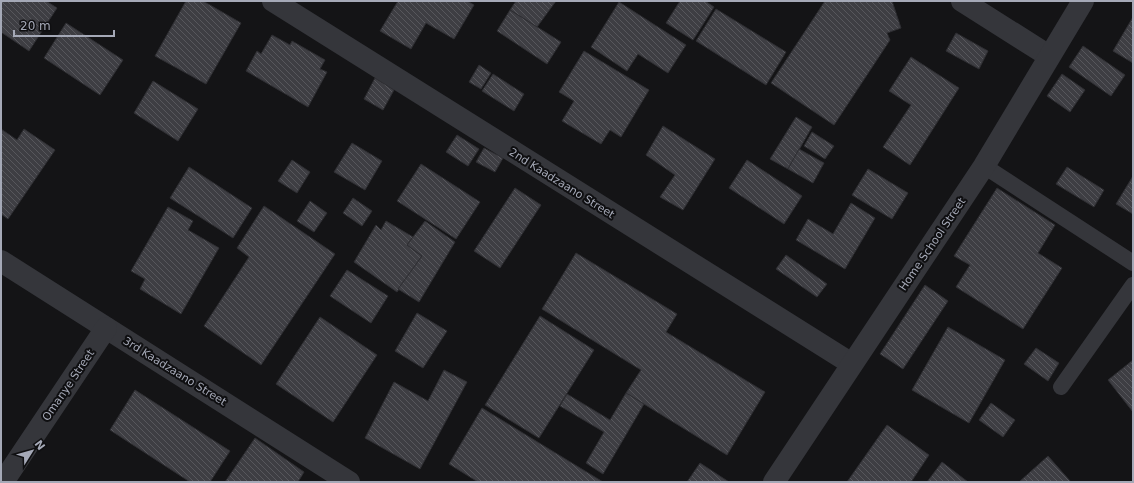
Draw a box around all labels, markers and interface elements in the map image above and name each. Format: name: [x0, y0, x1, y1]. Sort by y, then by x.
scale bar: [14, 12, 114, 38]
text: 20 m: [20, 19, 51, 33]
street label: 2nd Kaadzaano Street: [507, 146, 617, 222]
street label: Home School Street: [896, 195, 969, 293]
street label: 3rd Kaadzaano Street: [121, 334, 229, 409]
street label: Omanye Street: [40, 347, 97, 423]
north arrow: [12, 431, 52, 471]
text: N: [32, 438, 48, 453]

